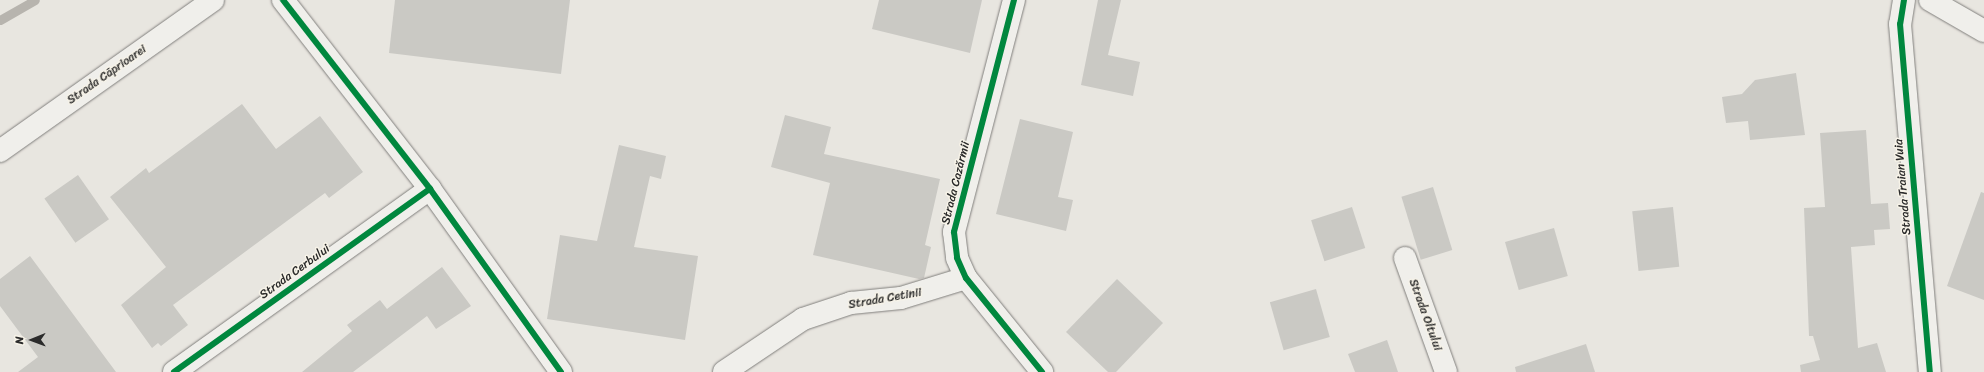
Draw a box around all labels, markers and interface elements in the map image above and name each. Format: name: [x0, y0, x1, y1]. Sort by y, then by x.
street label: Strada Căprioarei: [64, 42, 150, 108]
street label: Strada Traian Vuia: [1892, 138, 1914, 236]
street label: Strada Cazărmii: [939, 140, 973, 226]
street label: Strada Cerbului: [257, 242, 333, 302]
street label: Strada Oltului: [1405, 277, 1445, 353]
street label: Strada Cetinii: [847, 285, 923, 313]
north arrow: [12, 320, 52, 360]
text: N: [10, 336, 29, 344]

